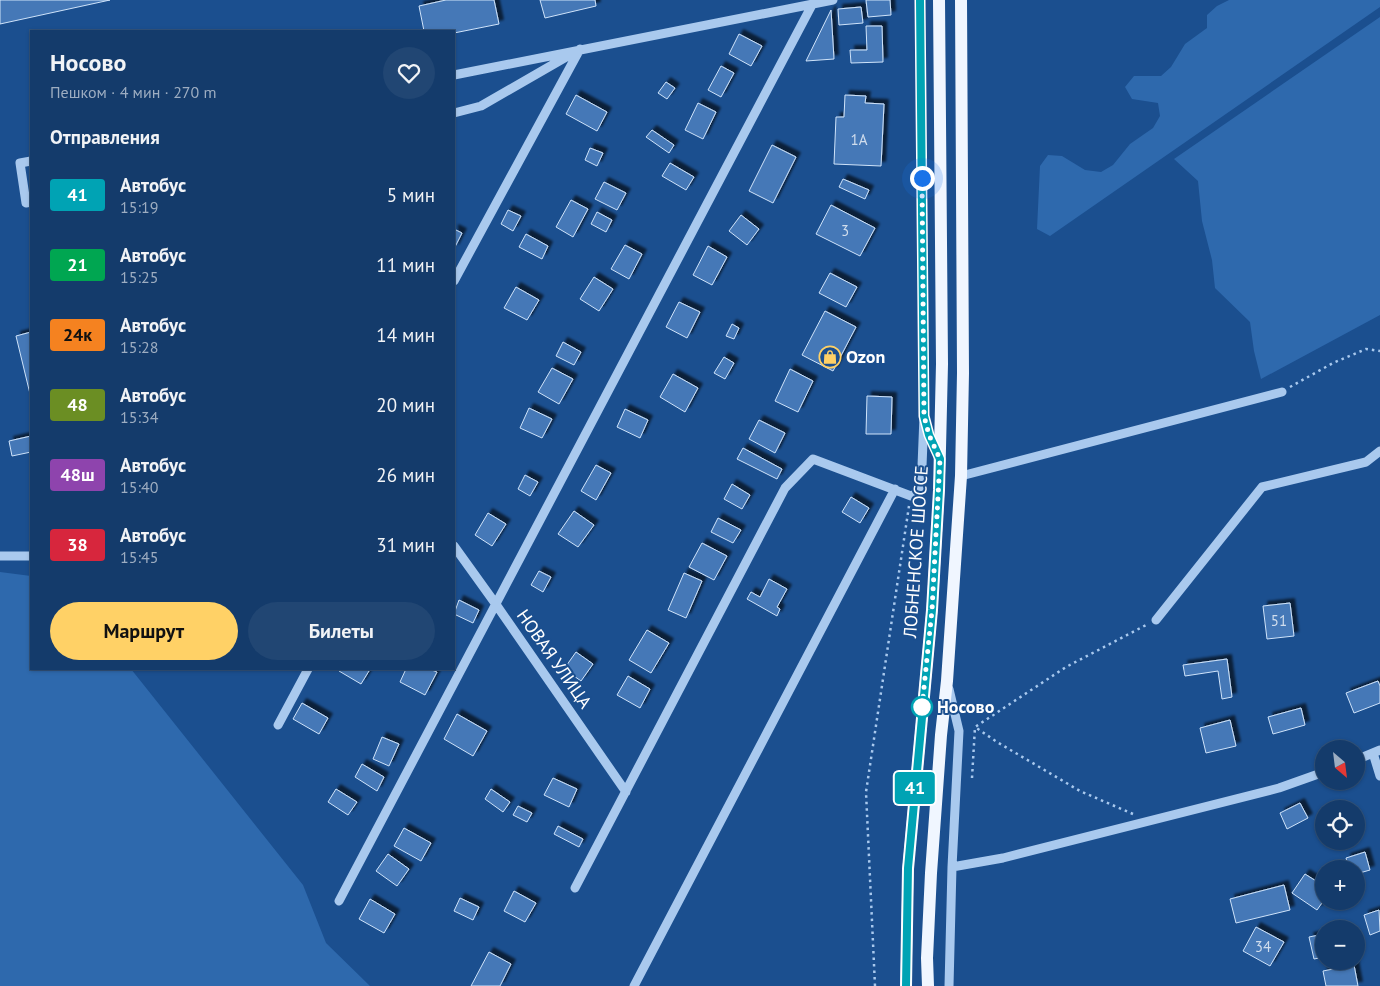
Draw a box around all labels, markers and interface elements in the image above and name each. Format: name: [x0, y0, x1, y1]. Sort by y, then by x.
text: Носово: [50, 47, 126, 78]
button: heart: [383, 47, 435, 99]
text: Пешком · 4 мин · 270 m: [50, 82, 217, 102]
text: Отправления: [50, 125, 160, 149]
house number: 1А: [851, 130, 868, 149]
your location: [910, 166, 935, 191]
text: Автобус: [120, 173, 186, 197]
text: 41: [67, 183, 88, 206]
text: 5 мин: [387, 183, 435, 207]
text: 15:19: [120, 197, 158, 217]
house number: 3: [841, 221, 849, 240]
text: Автобус: [120, 243, 186, 267]
text: 21: [67, 253, 88, 276]
text: 11 мин: [376, 253, 435, 277]
text: 15:25: [120, 267, 158, 287]
text: Автобус: [120, 313, 186, 337]
text: 24к: [63, 323, 92, 346]
text: 14 мин: [376, 323, 435, 347]
text: 15:28: [120, 337, 158, 357]
shop icon: Ozon: [818, 345, 842, 369]
place label: Ozon: [846, 345, 885, 368]
text: Автобус: [120, 383, 186, 407]
text: 48: [67, 393, 88, 416]
text: 20 мин: [376, 393, 435, 417]
text: 15:34: [120, 407, 158, 427]
text: Автобус: [120, 453, 186, 477]
text: 48ш: [61, 463, 94, 486]
text: 26 мин: [376, 463, 435, 487]
street label: ЛОБНЕНСКОЕ ШОССЕ: [898, 465, 933, 640]
text: 15:40: [120, 477, 158, 497]
text: Автобус: [120, 523, 186, 547]
text: 38: [67, 533, 88, 556]
text: 31 мин: [376, 533, 435, 557]
text: 15:45: [120, 547, 158, 567]
button: Маршрут: [50, 602, 238, 660]
button: Билеты: [248, 602, 435, 660]
street label: НОВАЯ УЛИЦА: [512, 605, 597, 713]
house number: 51: [1271, 611, 1287, 630]
place label: Носово: [937, 695, 995, 718]
marker: Носово: [911, 696, 933, 718]
north arrow: [1315, 740, 1365, 790]
map controls: [1315, 740, 1365, 970]
line badge: 41: [892, 772, 938, 804]
text: 41: [905, 776, 925, 799]
button: locate: [1315, 800, 1365, 850]
button: +: [1315, 860, 1365, 910]
button: −: [1315, 920, 1365, 970]
house number: 34: [1255, 937, 1271, 956]

